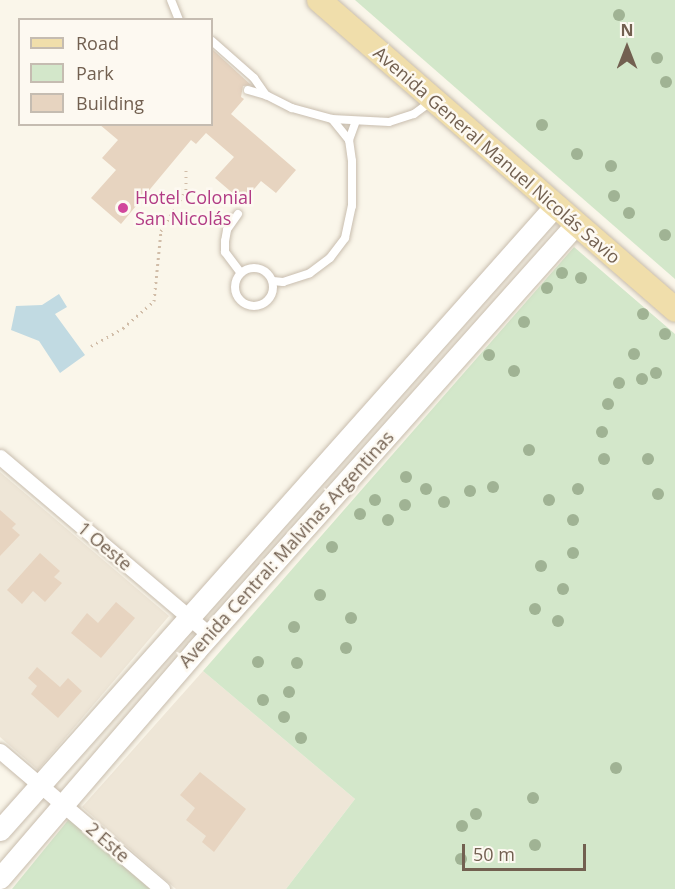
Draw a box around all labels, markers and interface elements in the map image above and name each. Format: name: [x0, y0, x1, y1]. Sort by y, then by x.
legend: [18, 18, 213, 126]
north arrow: [597, 18, 657, 78]
text: N: [620, 19, 634, 41]
text: Road: [76, 31, 119, 55]
street label: Avenida General Manuel Nicolás Savio: [369, 42, 625, 268]
text: Park: [76, 61, 114, 85]
text: Building: [76, 91, 144, 115]
place label: Hotel Colonial San Nicolás: [135, 187, 253, 230]
marker: Hotel Colonial San Nicolás: [116, 201, 130, 215]
street label: Avenida Central: Malvinas Argentinas: [174, 426, 398, 672]
street label: 1 Oeste: [73, 517, 137, 575]
street label: 2 Este: [82, 817, 134, 867]
scale bar: [465, 832, 590, 870]
text: 50 m: [473, 842, 515, 866]

